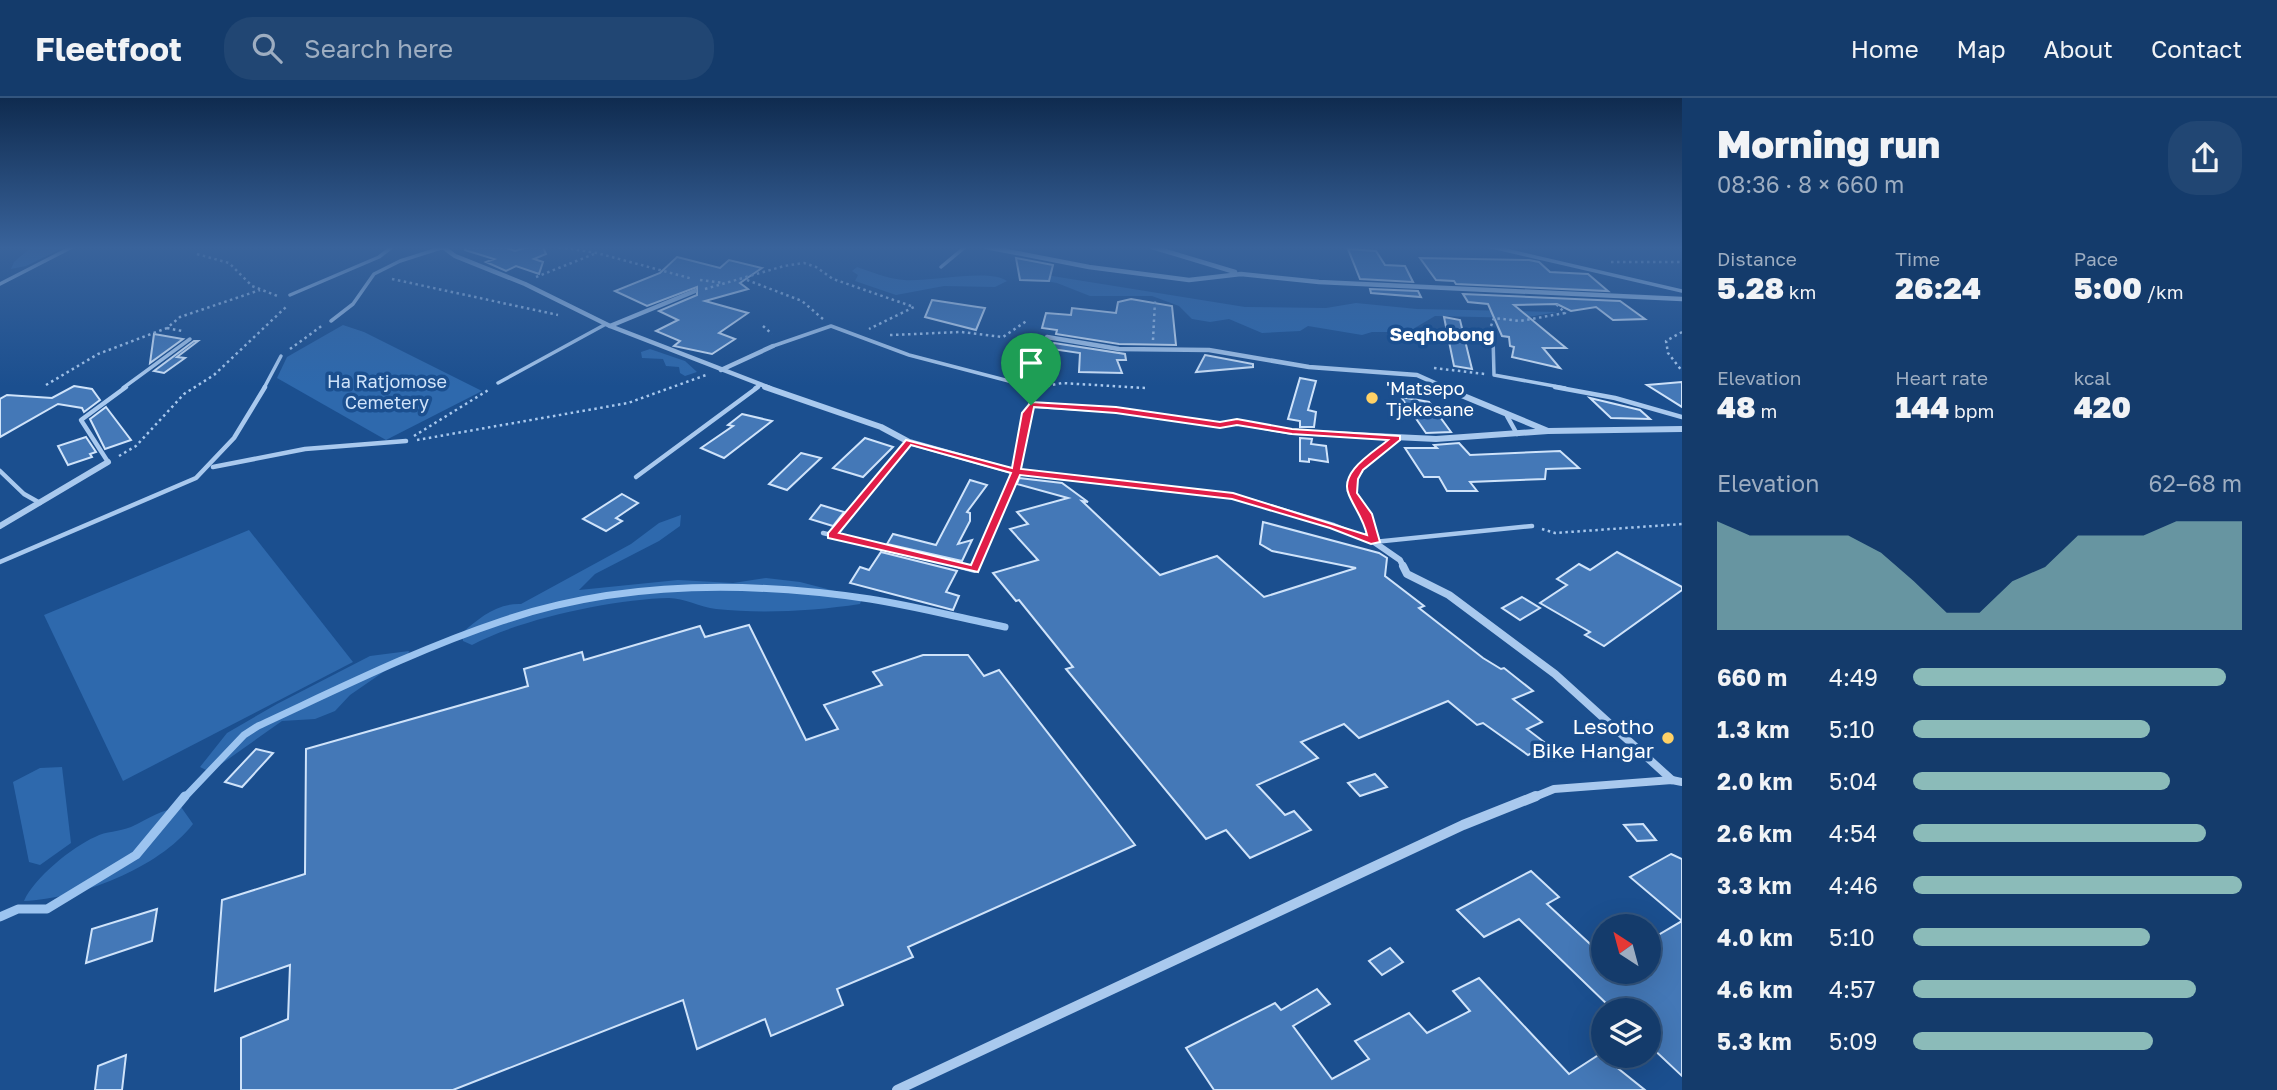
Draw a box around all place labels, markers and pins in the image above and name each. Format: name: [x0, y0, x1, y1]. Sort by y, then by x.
pin: [1001, 333, 1061, 405]
place label: 'Matsepo Tjekesane: [1386, 377, 1474, 420]
marker: 'Matsepo Tjekesane: [1364, 390, 1380, 406]
place label: Lesotho Bike Hangar: [1532, 713, 1654, 763]
marker: Lesotho Bike Hangar: [1660, 730, 1676, 746]

